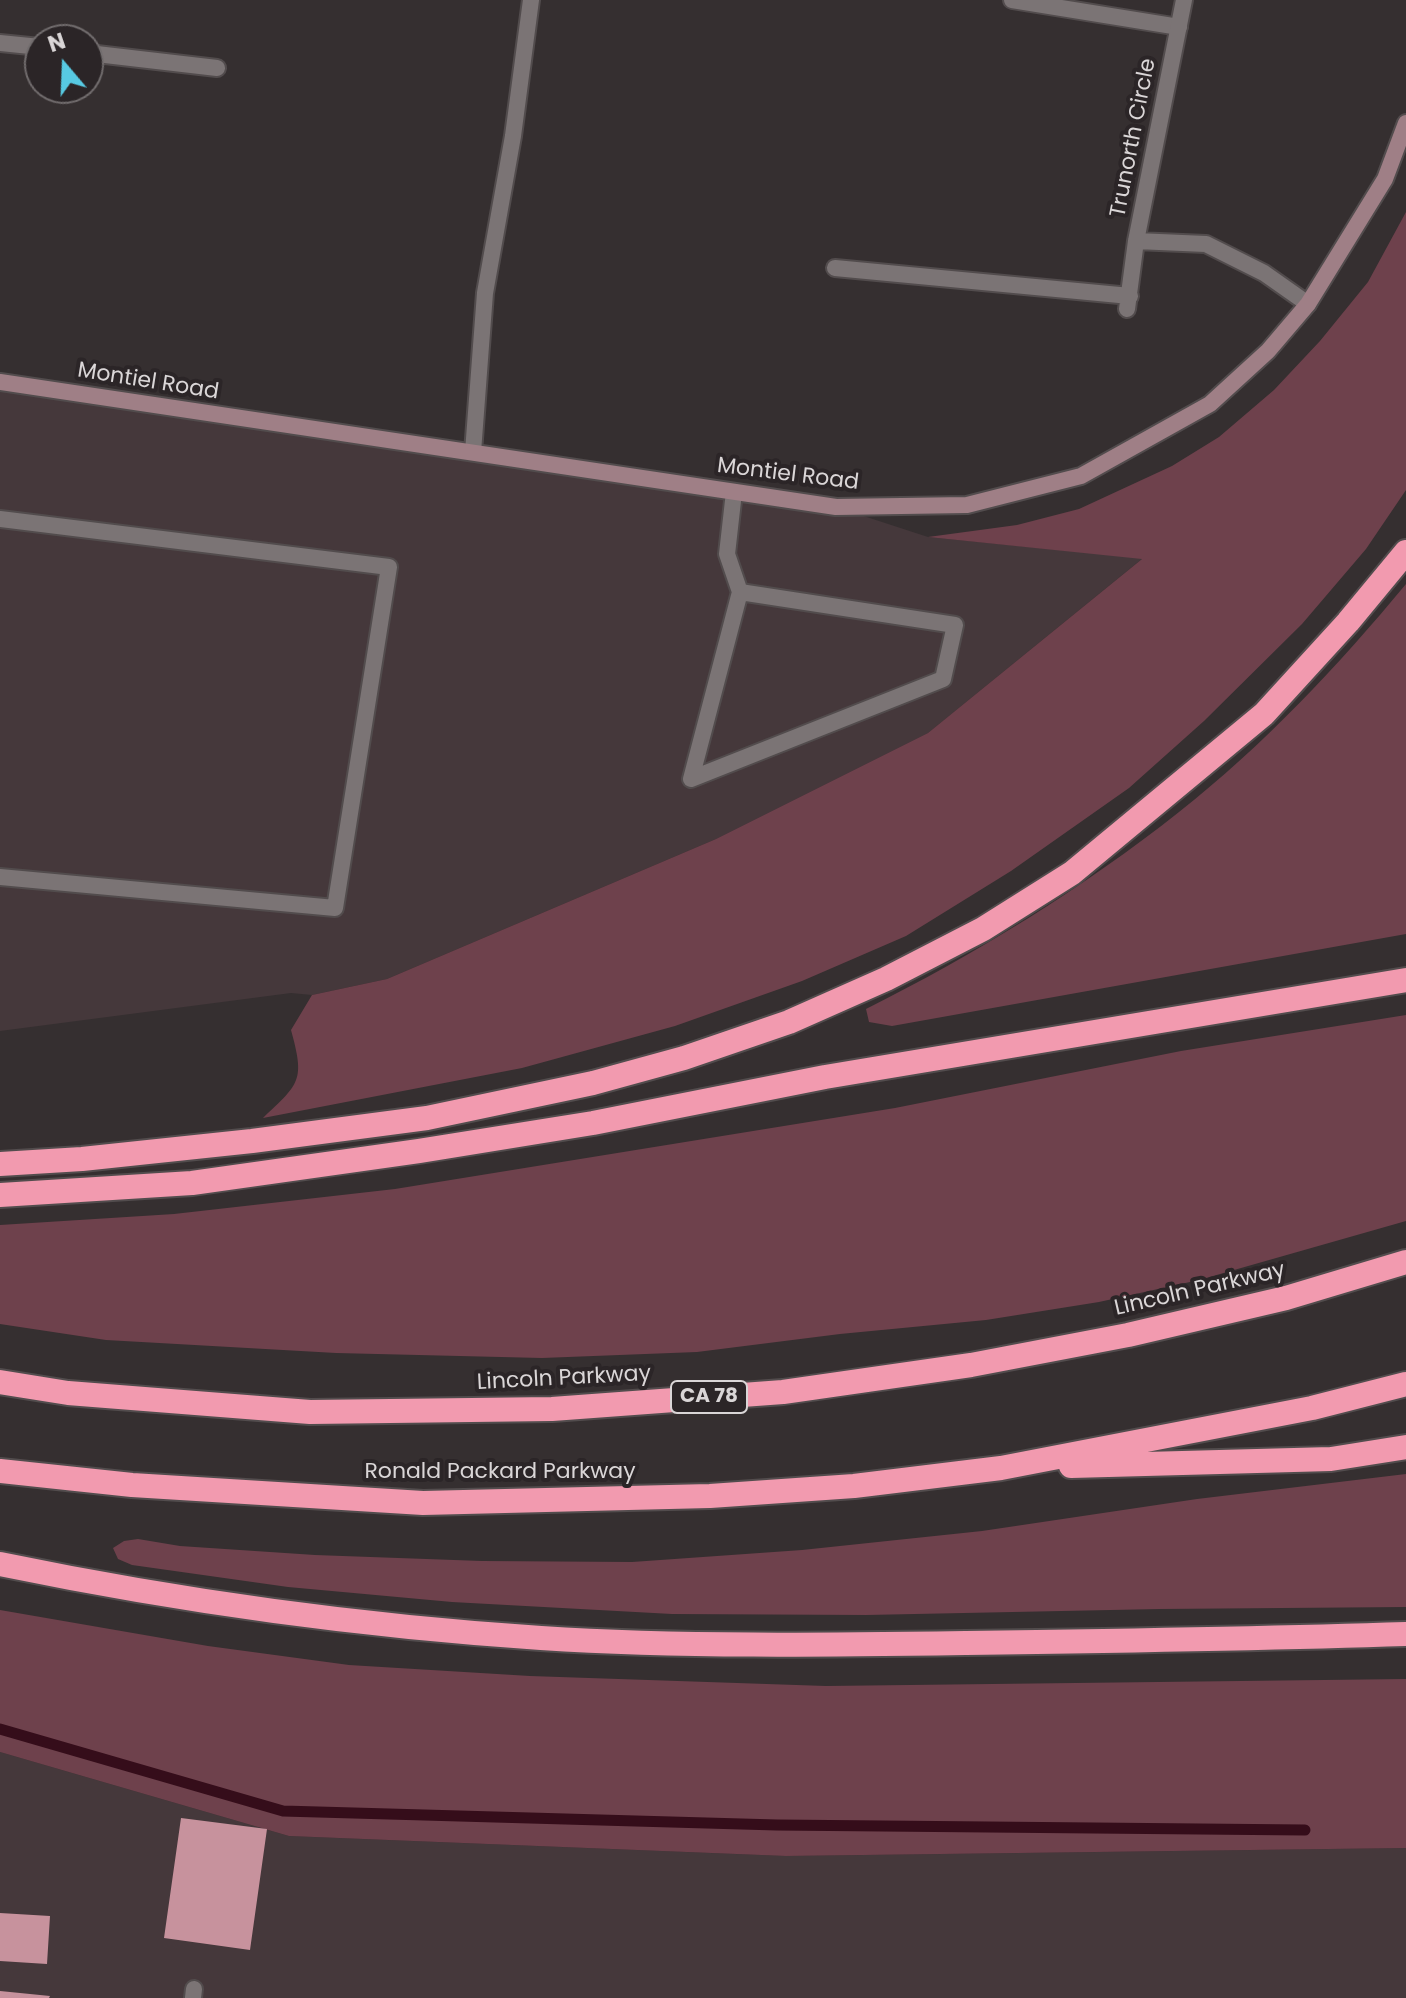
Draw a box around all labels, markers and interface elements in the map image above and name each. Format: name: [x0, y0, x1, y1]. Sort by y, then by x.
north arrow: [24, 24, 104, 104]
text: N: [44, 25, 70, 60]
street label: Trunorth Circle: [1106, 56, 1162, 220]
street label: Montiel Road: [75, 358, 221, 406]
street label: Montiel Road: [716, 453, 860, 497]
street label: Lincoln Parkway: [1112, 1258, 1288, 1322]
street label: Lincoln Parkway: [476, 1361, 652, 1397]
road number: CA 78: [671, 1381, 747, 1413]
street label: Ronald Packard Parkway: [364, 1459, 636, 1485]

